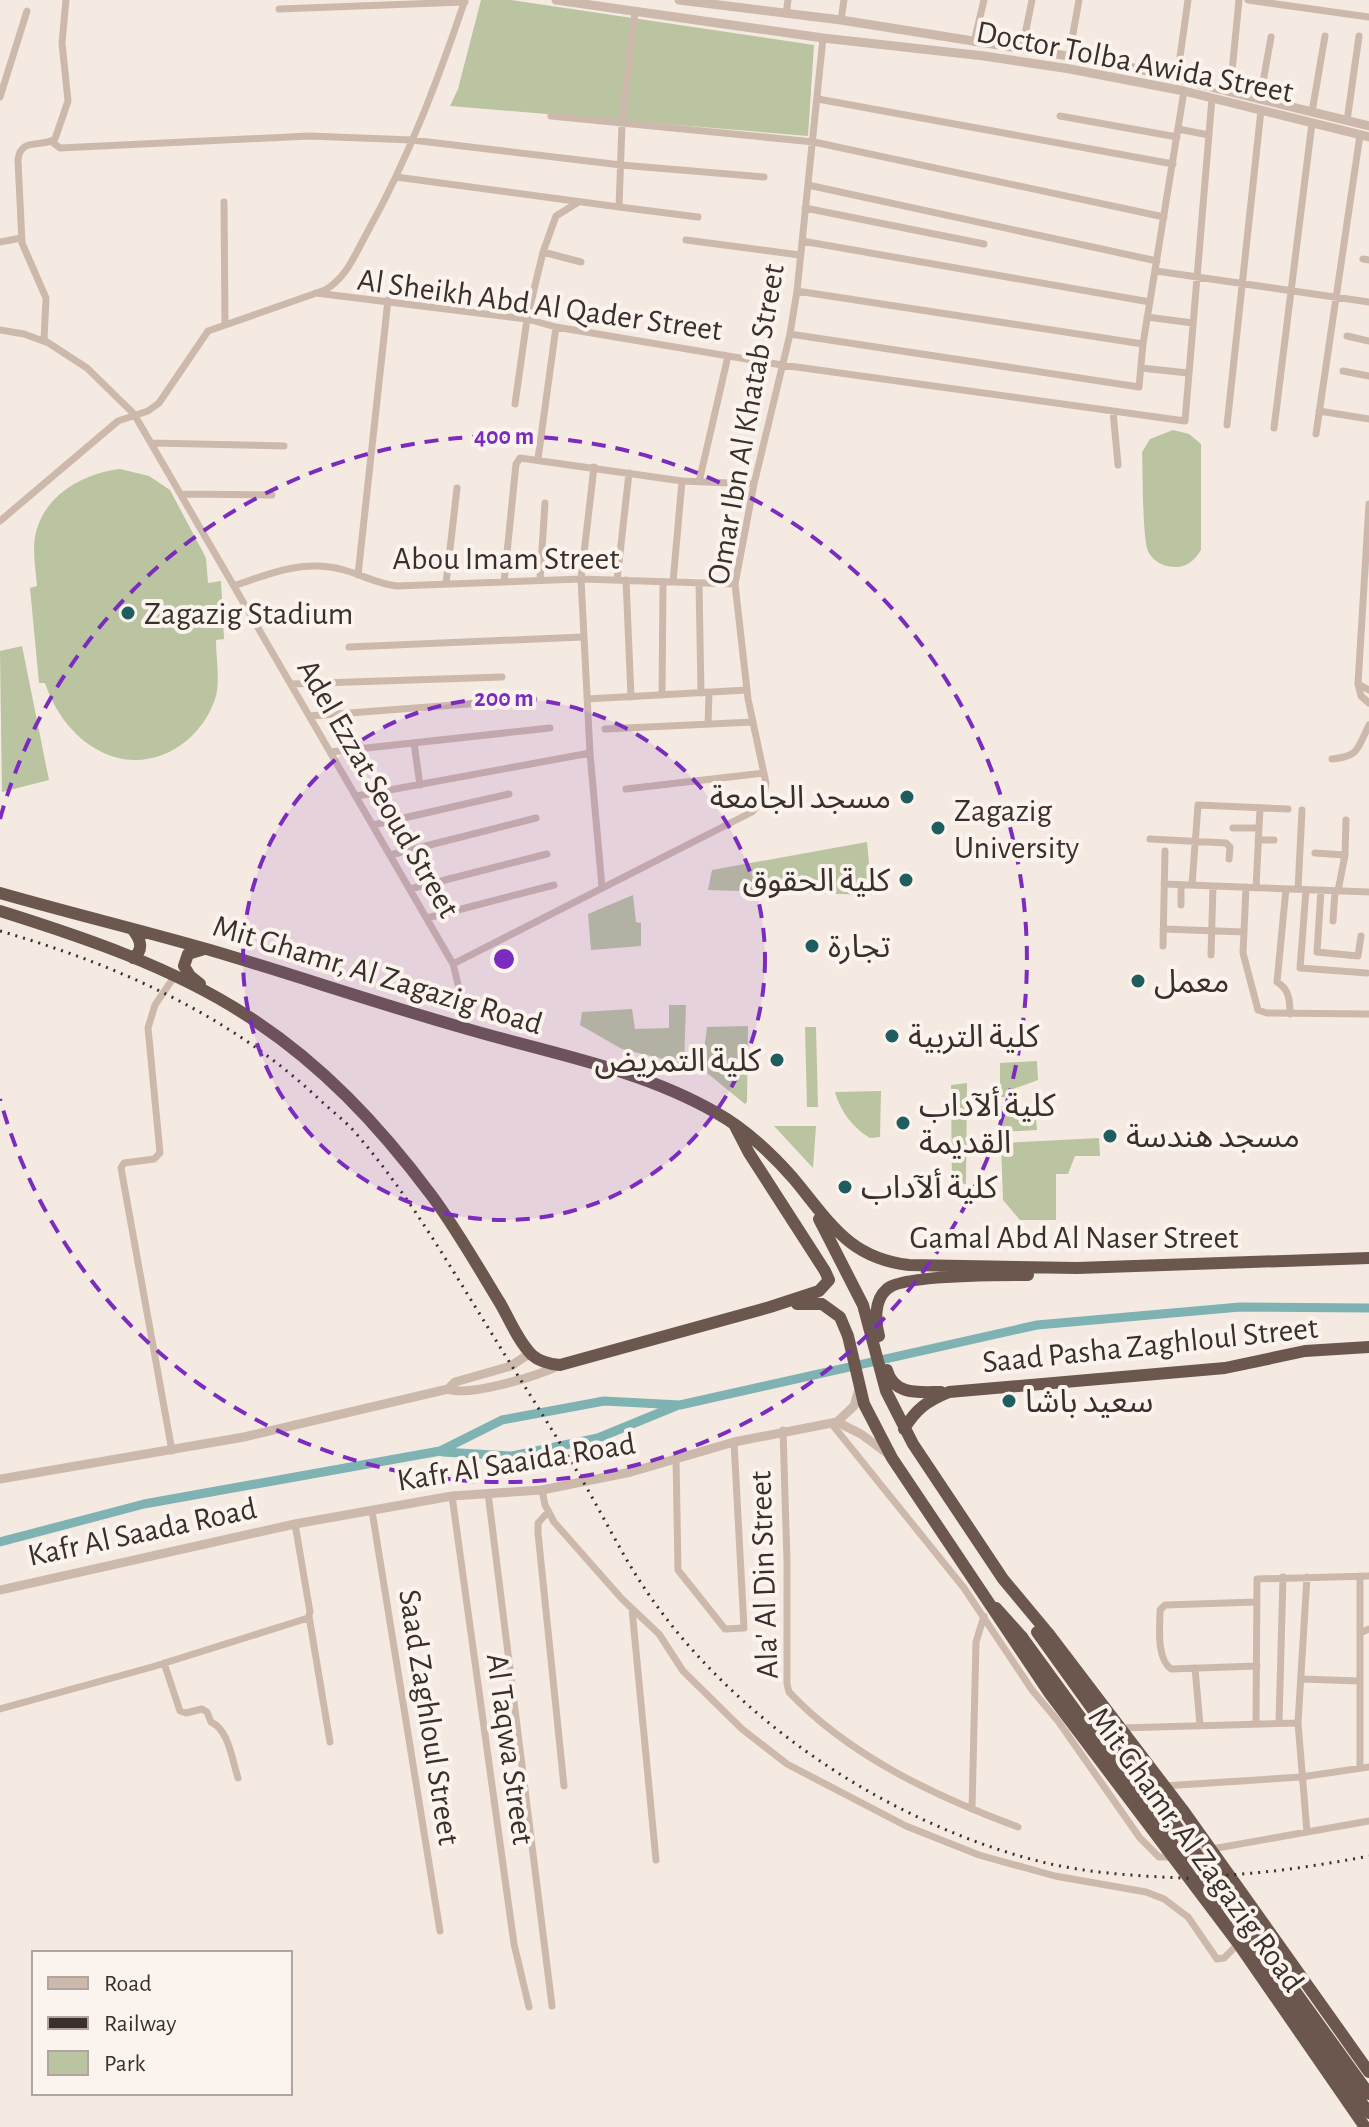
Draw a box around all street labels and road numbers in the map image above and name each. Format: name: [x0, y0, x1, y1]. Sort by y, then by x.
street label: Doctor Tolba Awida Street: [974, 16, 1296, 108]
street label: Omar Ibn Al Khatab Street: [702, 261, 790, 587]
street label: Al Sheikh Abd Al Qader Street: [355, 264, 724, 346]
street label: Abou Imam Street: [393, 543, 619, 575]
street label: Adel Ezzat Seoud Street: [291, 654, 465, 923]
street label: Mit Ghamr, Al Zagazig Road: [209, 910, 546, 1040]
street label: Gamal Abd Al Naser Street: [910, 1222, 1238, 1254]
street label: Saad Pasha Zaghloul Street: [981, 1311, 1320, 1379]
street label: Kafr Al Saaida Road: [395, 1427, 638, 1497]
street label: Ala' Al Din Street: [744, 1470, 784, 1680]
street label: Kafr Al Saada Road: [25, 1492, 259, 1572]
street label: Saad Zaghloul Street: [393, 1587, 465, 1847]
street label: Al Taqwa Street: [481, 1651, 539, 1847]
street label: Mit Ghamr, Al Zagazig Road: [1083, 1702, 1310, 1998]

